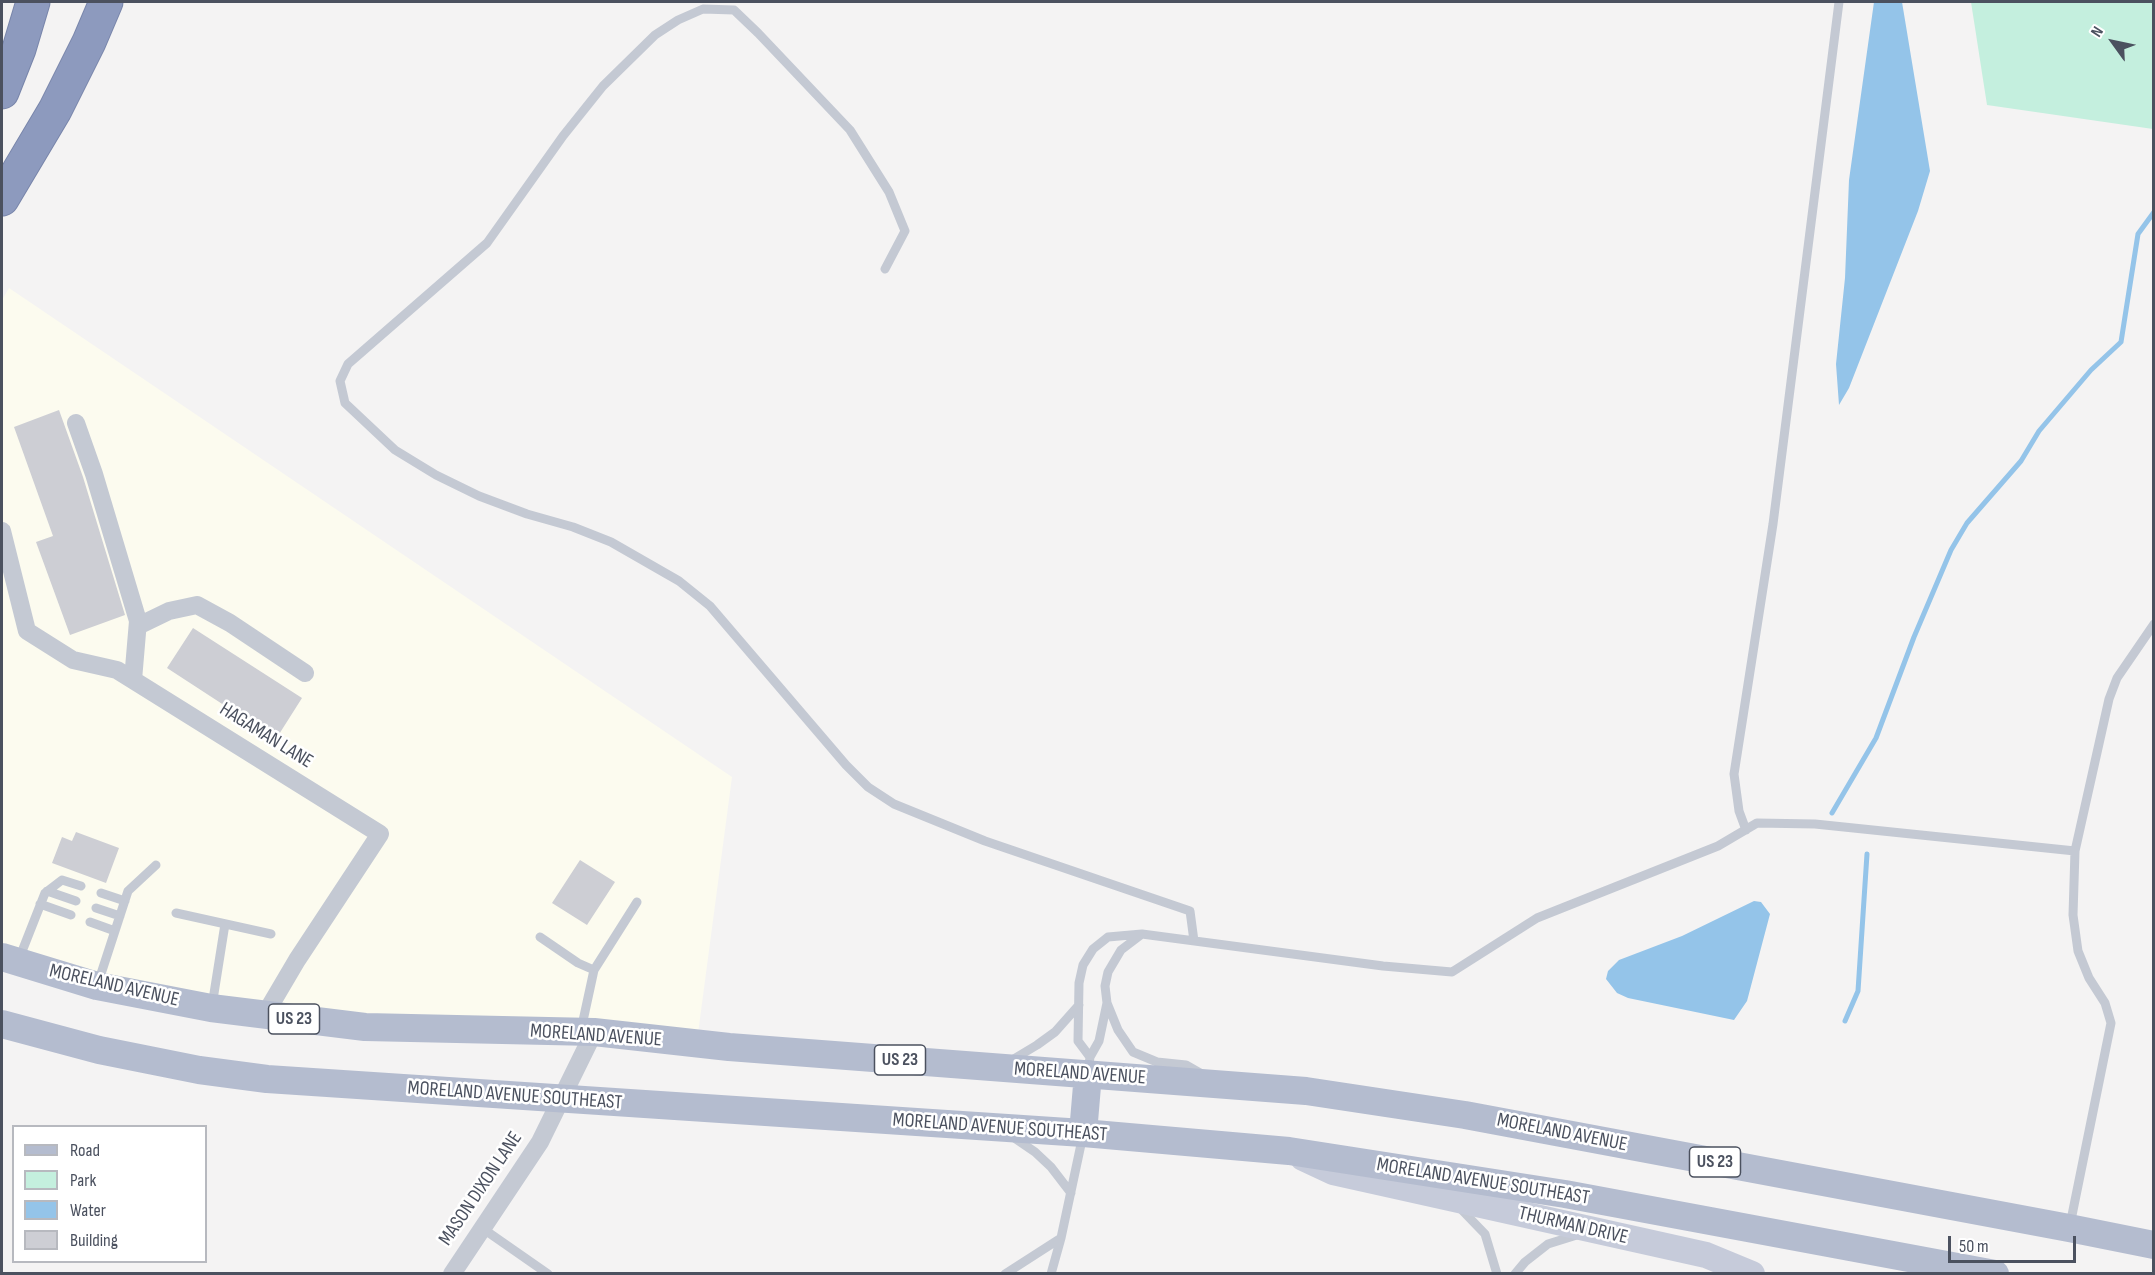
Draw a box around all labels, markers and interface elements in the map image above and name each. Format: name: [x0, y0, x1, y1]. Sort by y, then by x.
north arrow: [2083, 12, 2143, 72]
text: N: [2087, 23, 2108, 41]
street label: HAGAMAN LANE: [215, 698, 317, 774]
street label: MORELAND AVENUE: [47, 959, 181, 1013]
road number: US 23: [268, 1004, 320, 1034]
street label: MORELAND AVENUE: [529, 1019, 663, 1053]
road number: US 23: [874, 1045, 926, 1075]
street label: MORELAND AVENUE: [1013, 1057, 1147, 1091]
street label: MORELAND AVENUE SOUTHEAST: [407, 1077, 623, 1115]
street label: MORELAND AVENUE SOUTHEAST: [892, 1109, 1108, 1147]
street label: MORELAND AVENUE: [1495, 1109, 1629, 1157]
legend: [12, 1125, 207, 1263]
street label: MASON DIXON LANE: [434, 1128, 528, 1250]
text: Road: [70, 1140, 100, 1161]
road number: US 23: [1690, 1147, 1740, 1177]
street label: MORELAND AVENUE SOUTHEAST: [1375, 1153, 1591, 1211]
text: Park: [70, 1170, 96, 1191]
text: Water: [70, 1200, 106, 1221]
street label: THURMAN DRIVE: [1516, 1202, 1630, 1250]
scale bar: [1951, 1224, 2078, 1262]
text: Building: [70, 1230, 118, 1251]
text: 50 m: [1959, 1236, 1989, 1257]

